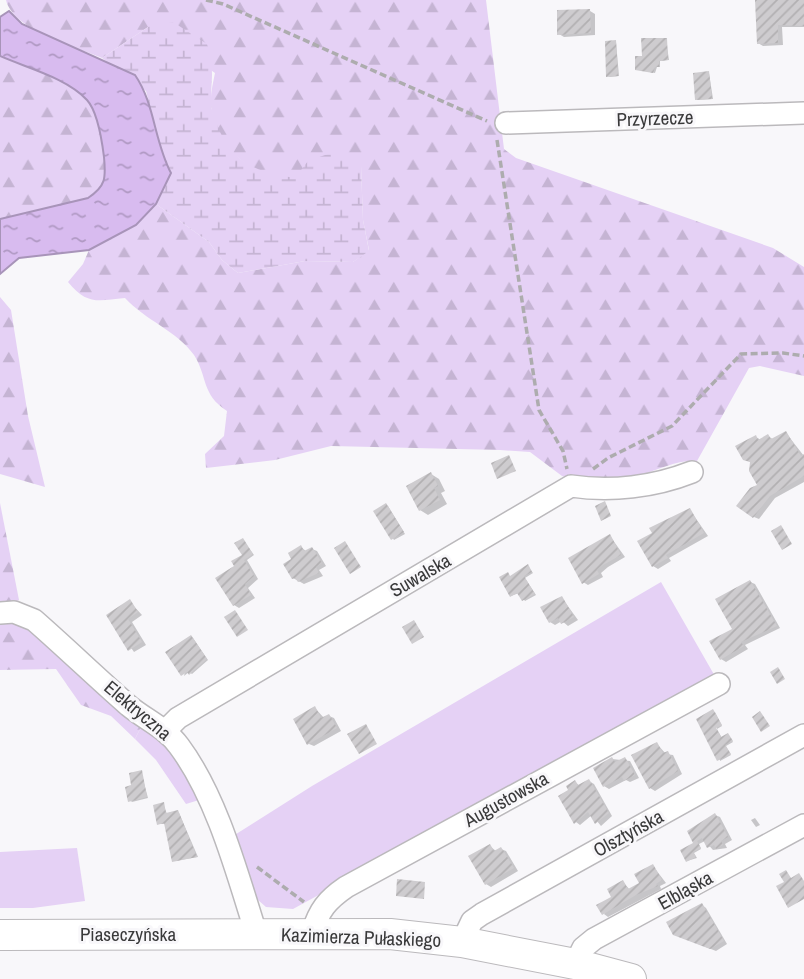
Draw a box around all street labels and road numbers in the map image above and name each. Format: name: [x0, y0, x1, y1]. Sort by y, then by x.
street label: Przyrzecze: [616, 104, 694, 132]
street label: Suwalska: [385, 547, 456, 603]
street label: Elektryczna: [99, 674, 177, 746]
street label: Augustowska: [458, 765, 553, 833]
street label: Olsztyńska: [588, 803, 668, 863]
street label: Elbląska: [653, 864, 717, 916]
street label: Piaseczyńska: [80, 921, 176, 947]
street label: Kazimierza Pułaskiego: [280, 921, 442, 953]

